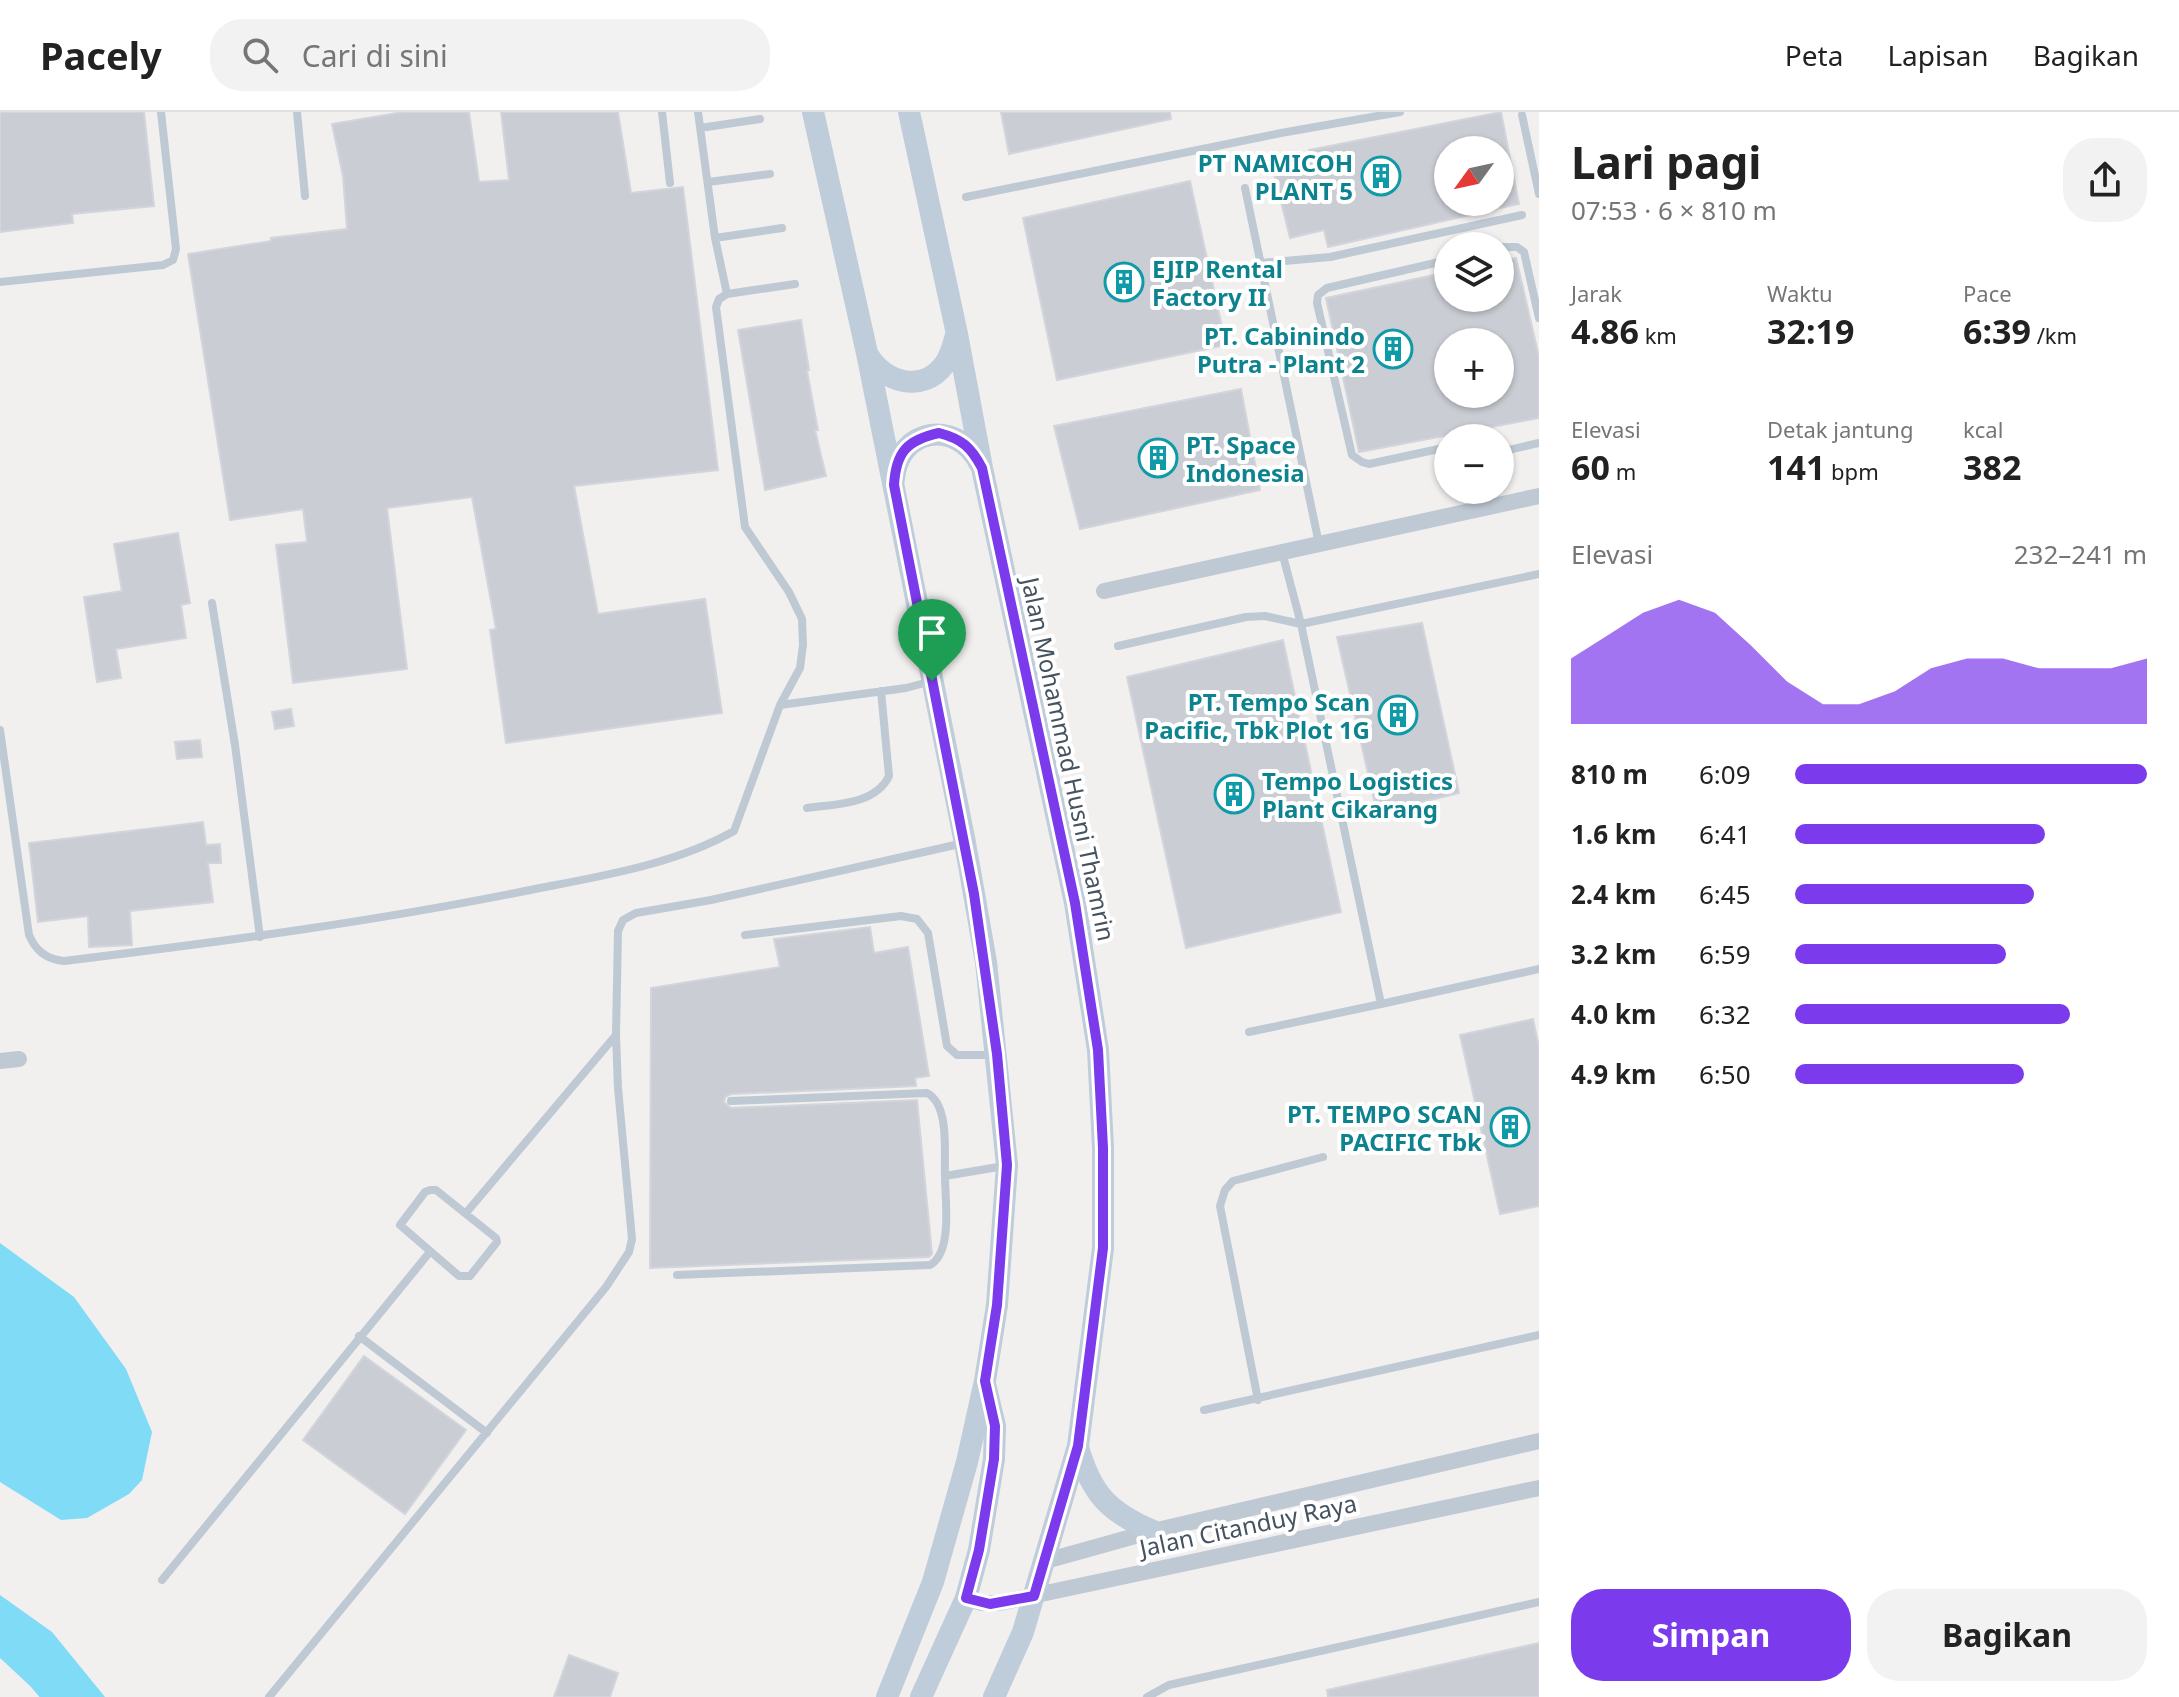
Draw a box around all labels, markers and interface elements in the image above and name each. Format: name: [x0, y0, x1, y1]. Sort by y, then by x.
search box: [210, 19, 770, 91]
text: Pacely: [40, 29, 162, 81]
icon: search: [238, 33, 282, 77]
text: Cari di sini: [302, 35, 448, 76]
text: Peta: [1785, 36, 1843, 74]
text: Lapisan: [1887, 36, 1989, 74]
text: Bagikan: [2033, 36, 2139, 74]
text: Lari pagi: [1571, 132, 1761, 192]
north arrow: [1434, 136, 1514, 216]
map controls: [1434, 136, 1514, 504]
button: share: [2063, 138, 2147, 222]
place label: PT NAMICOH PLANT 5: [1198, 146, 1353, 207]
building icon: PT NAMICOH PLANT 5: [1360, 155, 1402, 197]
text: 07:53 · 6 × 810 m: [1571, 192, 1777, 228]
button: layers: [1434, 232, 1514, 312]
place label: EJIP Rental Factory II: [1152, 252, 1283, 313]
building icon: EJIP Rental Factory II: [1103, 261, 1145, 303]
text: Jarak: [1571, 278, 1622, 308]
text: Waktu: [1767, 278, 1833, 308]
text: Pace: [1963, 278, 2012, 308]
text: 4.86: [1571, 308, 1639, 354]
text: 32:19: [1767, 308, 1854, 354]
text: 6:39: [1963, 308, 2031, 354]
place label: PT. Cabinindo Putra - Plant 2: [1197, 319, 1365, 380]
text: km: [1639, 320, 1677, 350]
text: /km: [2031, 320, 2077, 350]
building icon: PT. Cabinindo Putra - Plant 2: [1372, 328, 1414, 370]
button: +: [1434, 328, 1514, 408]
text: Elevasi: [1571, 414, 1641, 444]
text: Detak jantung: [1767, 414, 1914, 444]
text: kcal: [1963, 414, 2003, 444]
button: −: [1434, 424, 1514, 504]
place label: PT. Space Indonesia: [1186, 428, 1305, 489]
building icon: PT. Space Indonesia: [1137, 437, 1179, 479]
text: 60: [1571, 444, 1610, 490]
text: 141: [1767, 444, 1825, 490]
text: 382: [1963, 444, 2021, 490]
text: m: [1610, 456, 1636, 486]
text: bpm: [1825, 456, 1879, 486]
text: Elevasi: [1571, 536, 1653, 572]
text: 232–241 m: [2014, 536, 2147, 572]
street label: Jalan Mohammad Husni Thamrin: [1014, 572, 1124, 944]
pin: [898, 599, 966, 681]
icon: arrive: [910, 611, 954, 655]
place label: PT. Tempo Scan Pacific, Tbk Plot 1G: [1144, 685, 1370, 746]
building icon: PT. Tempo Scan Pacific, Tbk Plot 1G: [1377, 694, 1419, 736]
text: 810 m: [1571, 756, 1648, 792]
text: 6:09: [1699, 756, 1751, 792]
place label: Tempo Logistics Plant Cikarang: [1262, 764, 1453, 825]
building icon: Tempo Logistics Plant Cikarang: [1213, 773, 1255, 815]
text: 1.6 km: [1571, 816, 1656, 852]
text: 6:41: [1699, 816, 1751, 852]
text: 2.4 km: [1571, 876, 1656, 912]
text: 6:45: [1699, 876, 1751, 912]
text: 3.2 km: [1571, 936, 1656, 972]
text: 6:59: [1699, 936, 1751, 972]
text: 4.0 km: [1571, 996, 1656, 1032]
text: 6:32: [1699, 996, 1751, 1032]
text: 4.9 km: [1571, 1056, 1656, 1092]
text: 6:50: [1699, 1056, 1751, 1092]
place label: PT. TEMPO SCAN PACIFIC Tbk: [1287, 1097, 1482, 1158]
building icon: PT. TEMPO SCAN PACIFIC Tbk: [1489, 1106, 1531, 1148]
street label: Jalan Citanduy Raya: [1134, 1486, 1360, 1565]
button: Simpan: [1571, 1589, 1851, 1681]
button: Bagikan: [1867, 1589, 2147, 1681]

